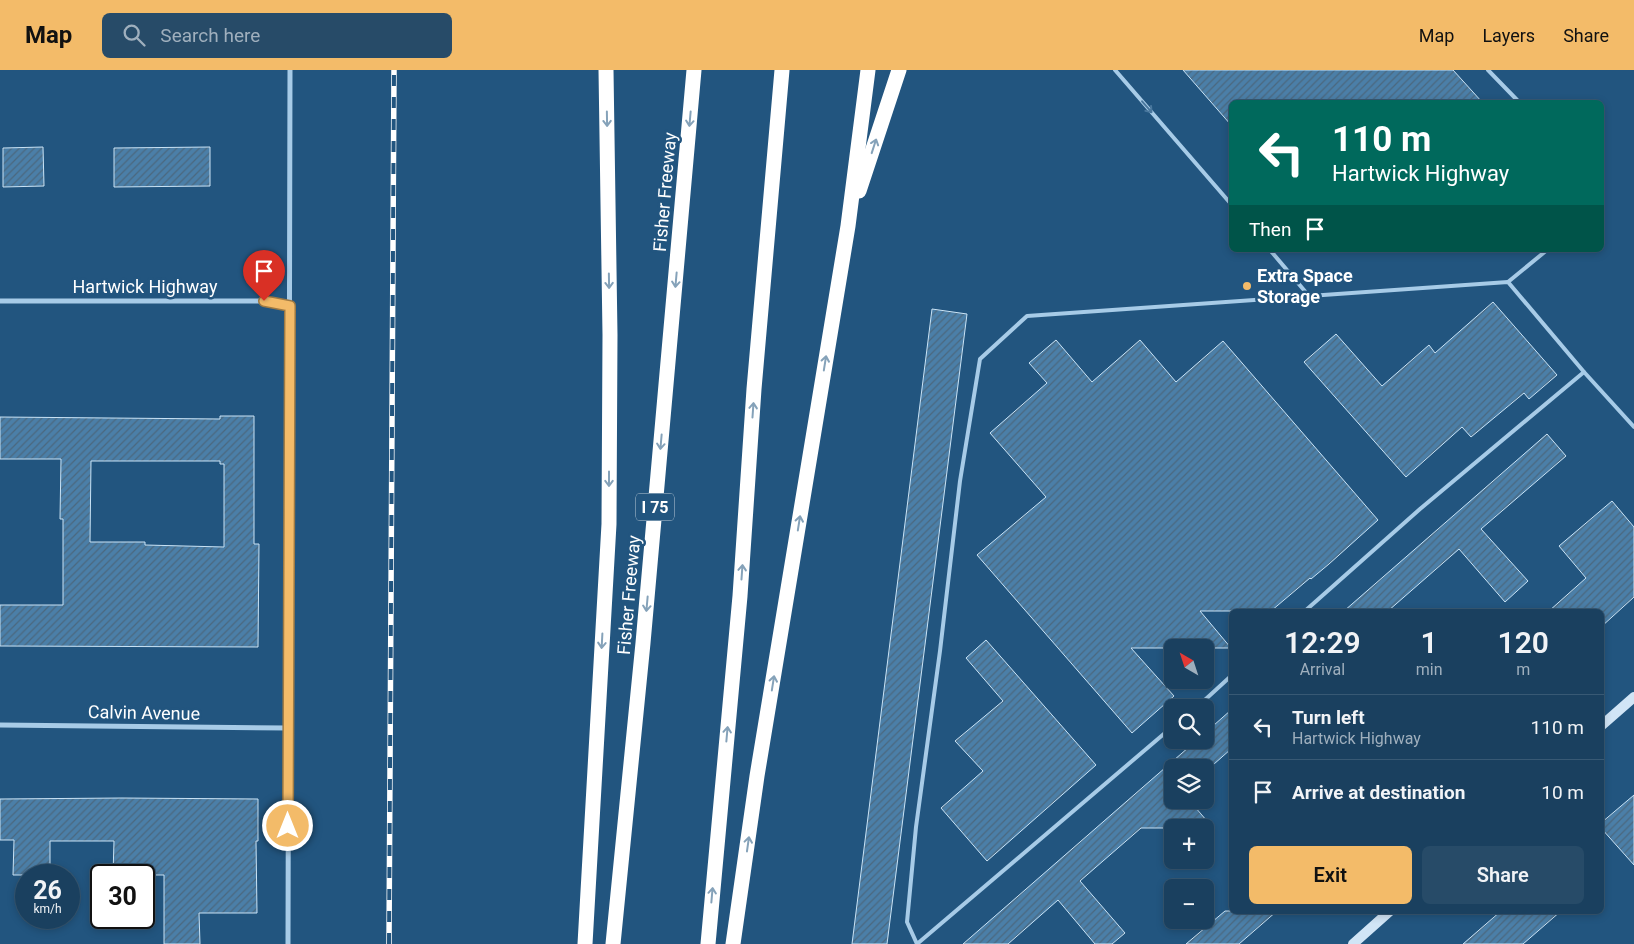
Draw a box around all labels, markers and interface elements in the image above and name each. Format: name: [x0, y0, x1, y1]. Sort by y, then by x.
search box: [102, 13, 452, 58]
text: Map: [25, 21, 72, 49]
icon: search: [120, 21, 148, 49]
text: Search here: [160, 24, 260, 47]
text: Map: [1419, 25, 1454, 46]
text: Layers: [1482, 25, 1535, 46]
text: Share: [1563, 25, 1609, 46]
one-way arrow: [1141, 100, 1153, 113]
one-way arrow: [602, 110, 611, 126]
one-way arrow: [685, 110, 695, 126]
text: 110 m: [1332, 119, 1431, 160]
icon: left: [1249, 120, 1314, 185]
street label: Fisher Freeway: [649, 131, 680, 253]
one-way arrow: [869, 139, 879, 155]
text: Hartwick Highway: [1332, 161, 1509, 186]
icon: arrive: [1301, 215, 1329, 243]
text: Then: [1249, 218, 1291, 241]
pin: [243, 250, 285, 301]
icon: arrive: [250, 257, 278, 285]
place label: Extra Space Storage: [1257, 265, 1353, 307]
one-way arrow: [671, 272, 680, 288]
one-way arrow: [605, 273, 614, 289]
street label: Hartwick Highway: [73, 276, 218, 297]
marker: Extra Space Storage: [1241, 280, 1253, 292]
one-way arrow: [821, 355, 831, 371]
one-way arrow: [748, 402, 758, 418]
one-way arrow: [656, 434, 666, 450]
one-way arrow: [605, 470, 614, 486]
road number: I 75: [636, 494, 674, 521]
one-way arrow: [794, 515, 804, 531]
street label: Fisher Freeway: [613, 534, 644, 656]
one-way arrow: [737, 564, 746, 580]
one-way arrow: [642, 596, 652, 612]
text: 12:29: [1284, 625, 1361, 660]
text: 1: [1421, 625, 1438, 660]
text: 120: [1498, 625, 1549, 660]
one-way arrow: [598, 633, 607, 649]
north arrow: [1164, 639, 1214, 689]
map controls: [1164, 639, 1214, 929]
text: Arrival: [1300, 660, 1345, 679]
text: min: [1416, 660, 1443, 679]
text: m: [1516, 660, 1530, 679]
one-way arrow: [768, 676, 778, 692]
button: search: [1164, 699, 1214, 749]
street label: Calvin Avenue: [88, 701, 200, 724]
text: Turn left: [1292, 706, 1365, 729]
icon: left: [1249, 713, 1277, 741]
text: 110 m: [1531, 716, 1584, 739]
one-way arrow: [722, 726, 732, 742]
text: Hartwick Highway: [1292, 729, 1421, 748]
button: layers: [1164, 759, 1214, 809]
icon: arrive: [1249, 778, 1277, 806]
text: Arrive at destination: [1292, 781, 1465, 804]
text: 10 m: [1541, 781, 1584, 804]
position arrow: [261, 799, 313, 851]
button: +: [1164, 819, 1214, 869]
one-way arrow: [743, 836, 753, 852]
button: Exit: [1249, 846, 1412, 904]
button: Share: [1422, 846, 1584, 904]
speed limit sign: 30: [90, 864, 155, 929]
text: 26: [33, 876, 62, 905]
button: −: [1164, 879, 1214, 929]
one-way arrow: [707, 888, 717, 904]
text: km/h: [33, 902, 62, 916]

